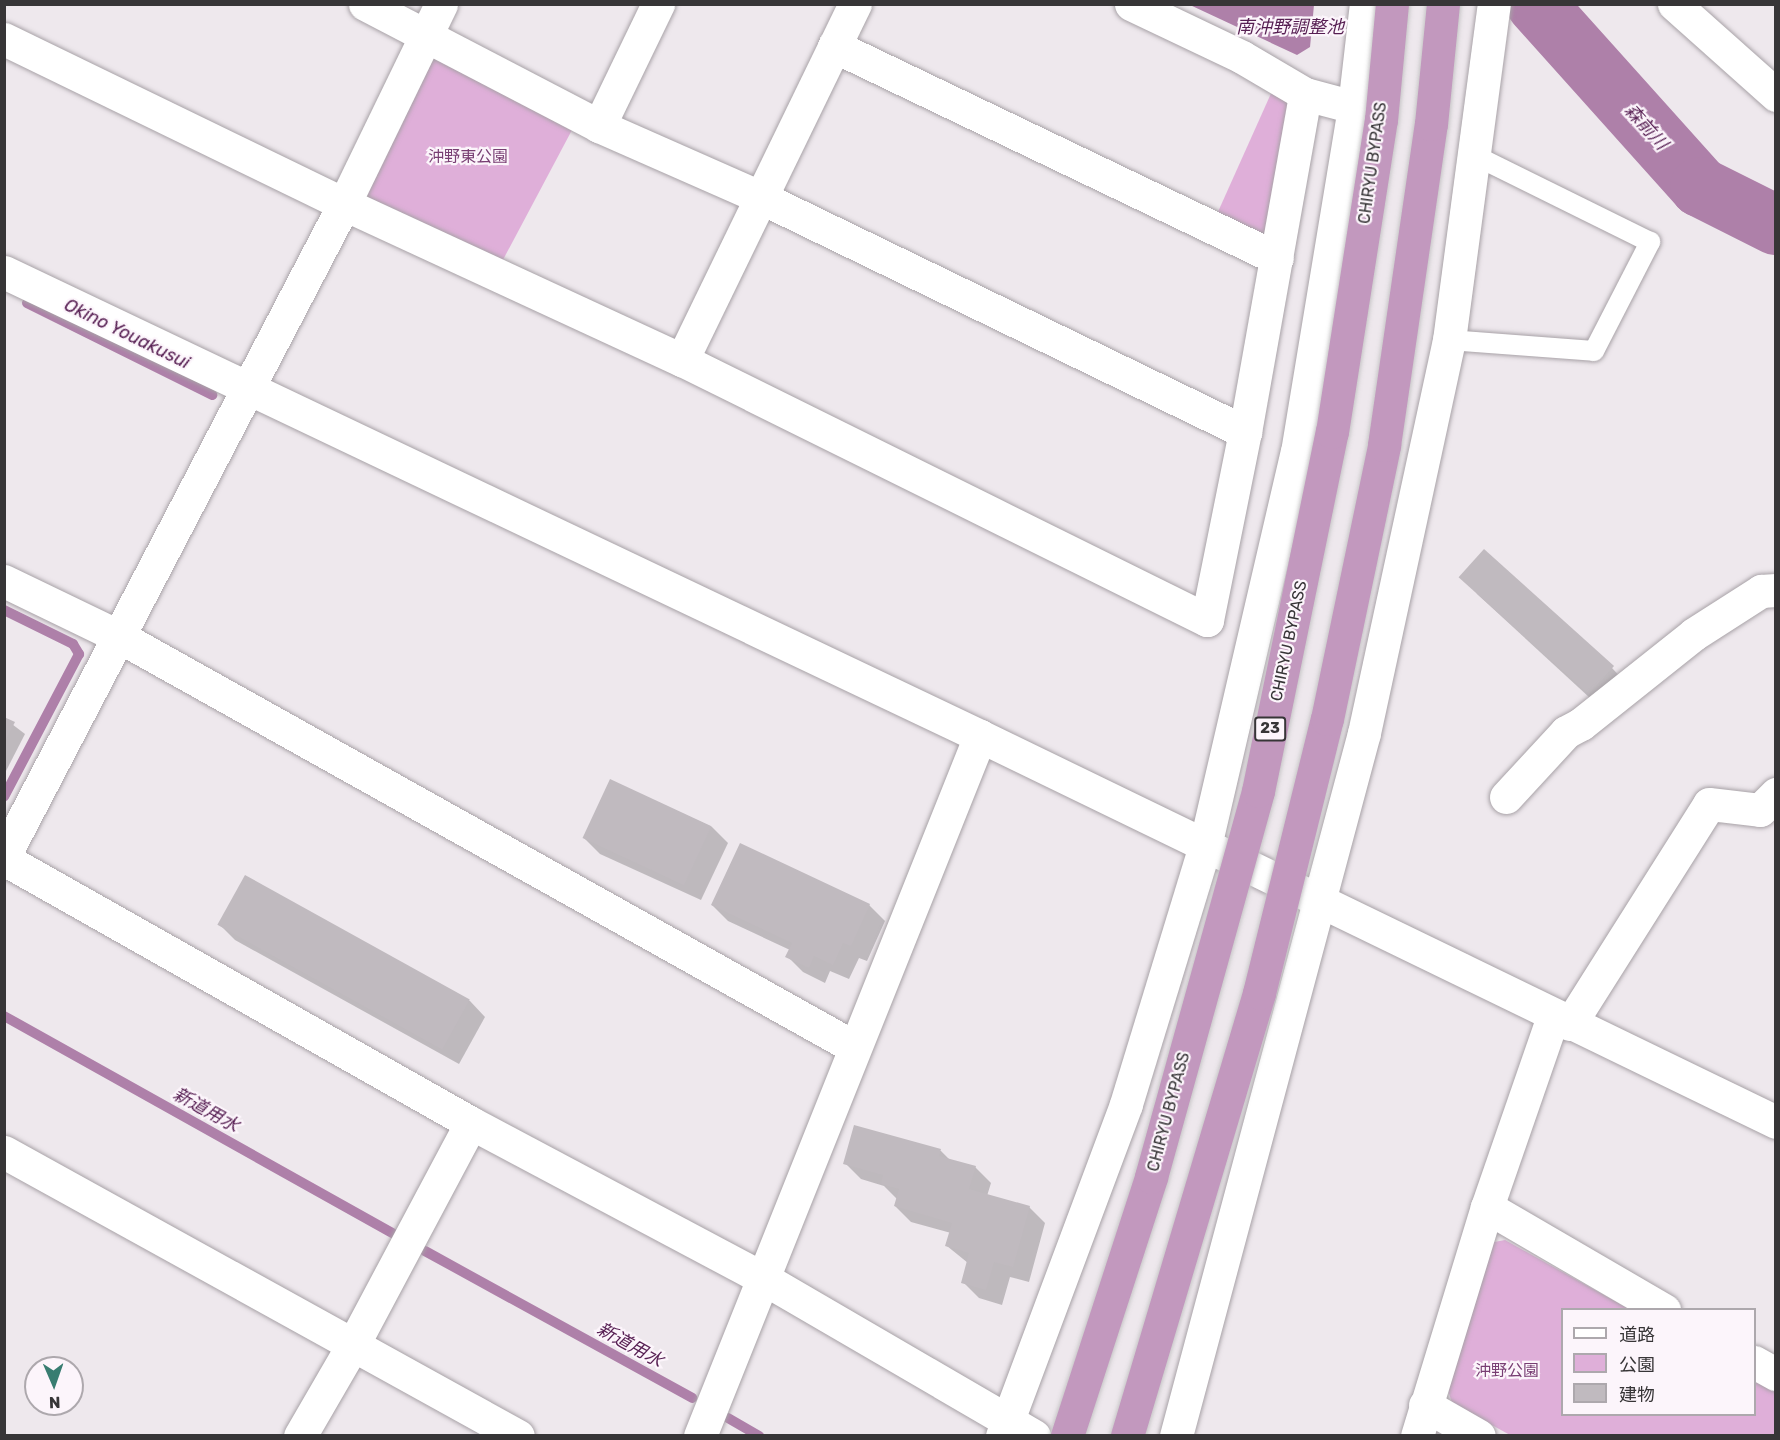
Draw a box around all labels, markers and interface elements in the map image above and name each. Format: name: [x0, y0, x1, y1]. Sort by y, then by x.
water label: 南沖野調整池: [1236, 16, 1344, 38]
water label: 森前川: [1620, 100, 1672, 154]
street label: CHIRYU BYPASS: [1355, 101, 1391, 225]
park label: 沖野東公園: [428, 147, 508, 167]
water label: Okino Youakusui: [60, 294, 194, 374]
street label: CHIRYU BYPASS: [1267, 579, 1311, 703]
road number: 23: [1254, 717, 1286, 741]
street label: CHIRYU BYPASS: [1144, 1050, 1194, 1174]
water label: 新道用水: [169, 1083, 243, 1137]
legend: [1561, 1308, 1756, 1416]
water label: 新道用水: [593, 1318, 667, 1372]
text: 道路: [1619, 1324, 1655, 1346]
text: 公園: [1619, 1354, 1655, 1376]
north arrow: [24, 1356, 84, 1416]
park label: 沖野公園: [1475, 1361, 1539, 1381]
text: 建物: [1619, 1384, 1655, 1406]
text: N: [48, 1393, 61, 1412]

